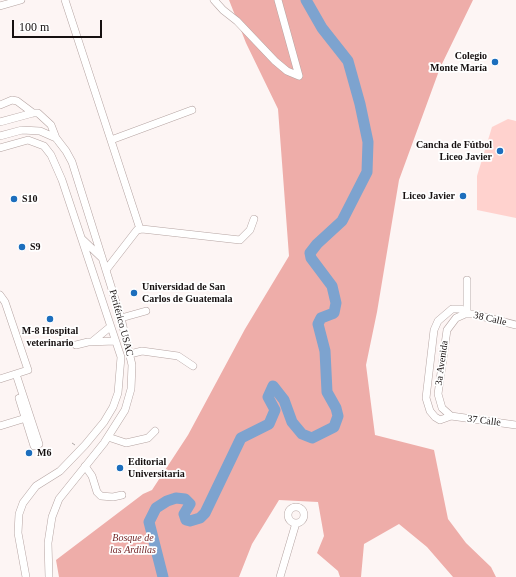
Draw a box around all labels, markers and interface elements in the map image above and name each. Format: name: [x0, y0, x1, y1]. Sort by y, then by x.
scale bar: [14, 12, 104, 38]
text: 100 m: [19, 20, 49, 34]
place label: Colegio Monte María: [430, 50, 487, 74]
marker: Colegio Monte María: [490, 57, 500, 67]
place label: Cancha de Fútbol Liceo Javier: [416, 139, 492, 162]
marker: Cancha de Fútbol Liceo Javier: [495, 146, 505, 156]
place label: Liceo Javier: [403, 190, 455, 202]
marker: Liceo Javier: [458, 191, 468, 201]
place label: S10: [22, 193, 38, 205]
marker: S10: [9, 194, 19, 204]
place label: S9: [30, 241, 41, 253]
marker: S9: [17, 242, 27, 252]
place label: Universidad de San Carlos de Guatemala: [142, 281, 233, 304]
street label: Periférico USAC: [106, 288, 136, 358]
marker: Universidad de San Carlos de Guatemala: [129, 288, 139, 298]
street label: 38 Calle: [472, 309, 508, 329]
marker: M-8 Hospital veterinario: [45, 314, 55, 324]
place label: M-8 Hospital veterinario: [22, 325, 78, 348]
street label: 3a Avenida: [433, 340, 451, 386]
street label: 37 Calle: [467, 413, 501, 429]
place label: M6: [37, 447, 51, 459]
marker: M6: [24, 448, 34, 458]
place label: Editorial Universitaria: [128, 456, 185, 480]
marker: Editorial Universitaria: [115, 463, 125, 473]
park label: Bosque de las Ardillas: [110, 532, 156, 556]

